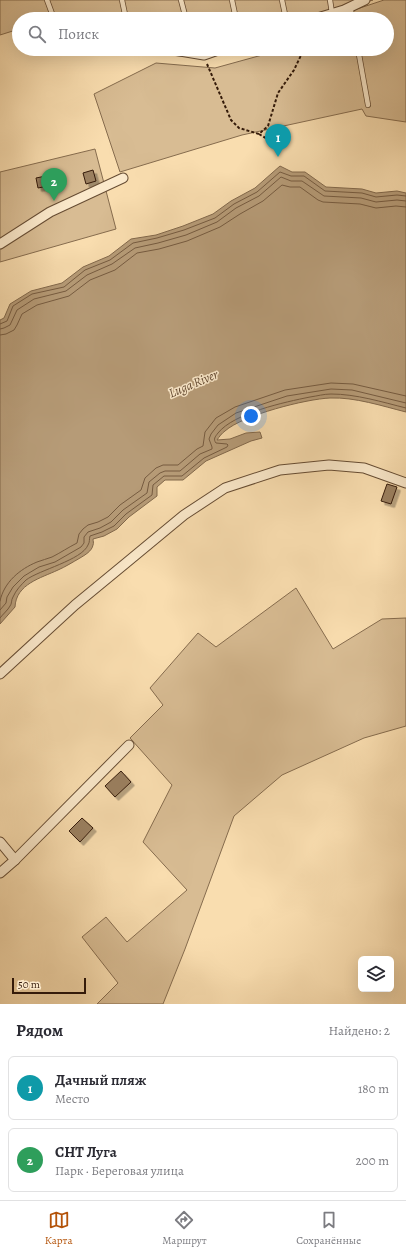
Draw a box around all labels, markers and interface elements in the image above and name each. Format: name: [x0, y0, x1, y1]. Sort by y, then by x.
search box: [12, 12, 394, 56]
icon: search: [26, 23, 48, 45]
text: Поиск: [58, 24, 99, 44]
pin: 1: [265, 124, 291, 157]
pin: 2: [41, 168, 67, 201]
water label: Luga River: [166, 365, 221, 401]
your location: [241, 406, 261, 426]
map controls: [358, 956, 394, 992]
button: layers: [358, 956, 394, 992]
scale bar: [12, 976, 86, 995]
text: 50 m: [18, 977, 40, 992]
text: Рядом: [16, 1019, 63, 1042]
text: Найдено: 2: [329, 1022, 390, 1039]
text: Дачный пляж: [55, 1070, 146, 1090]
text: 1: [28, 1080, 32, 1097]
text: 180 m: [358, 1080, 389, 1097]
text: Место: [55, 1090, 90, 1107]
text: СНТ Луга: [55, 1142, 117, 1162]
text: 2: [27, 1152, 33, 1169]
text: 200 m: [356, 1152, 389, 1169]
text: Парк · Береговая улица: [55, 1162, 184, 1179]
tab: Карта: [45, 1209, 73, 1248]
tab: Маршрут: [162, 1209, 207, 1248]
tab: Сохранённые: [296, 1209, 361, 1248]

